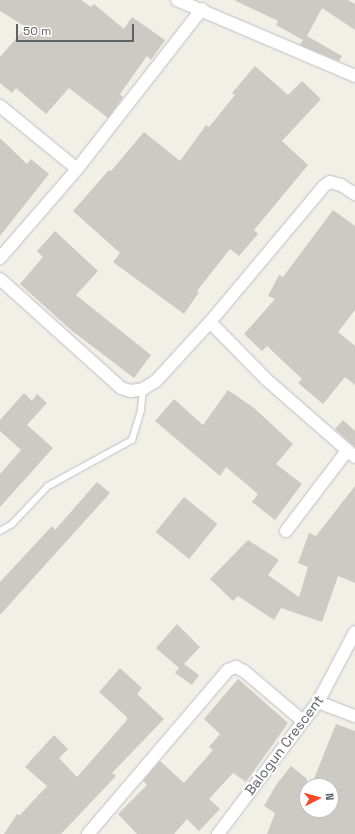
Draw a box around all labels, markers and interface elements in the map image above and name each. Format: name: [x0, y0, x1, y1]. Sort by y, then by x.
scale bar: [18, 16, 136, 42]
text: 50 m: [23, 23, 51, 39]
street label: Balogun Crescent: [241, 692, 327, 798]
north arrow: [299, 778, 339, 818]
text: N: [323, 792, 337, 801]

